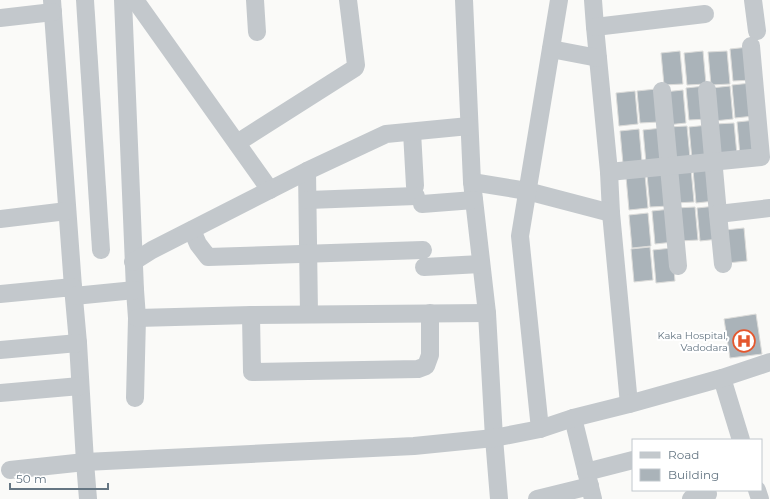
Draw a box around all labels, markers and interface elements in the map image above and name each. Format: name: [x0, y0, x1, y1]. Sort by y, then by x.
hospital icon: Kaka Hospital, Vadodara: [731, 328, 757, 354]
place label: Kaka Hospital, Vadodara: [657, 329, 728, 354]
legend: [632, 439, 762, 491]
text: Road: [668, 447, 699, 462]
scale bar: [10, 465, 108, 491]
text: Building: [668, 467, 719, 482]
text: 50 m: [16, 471, 47, 486]

